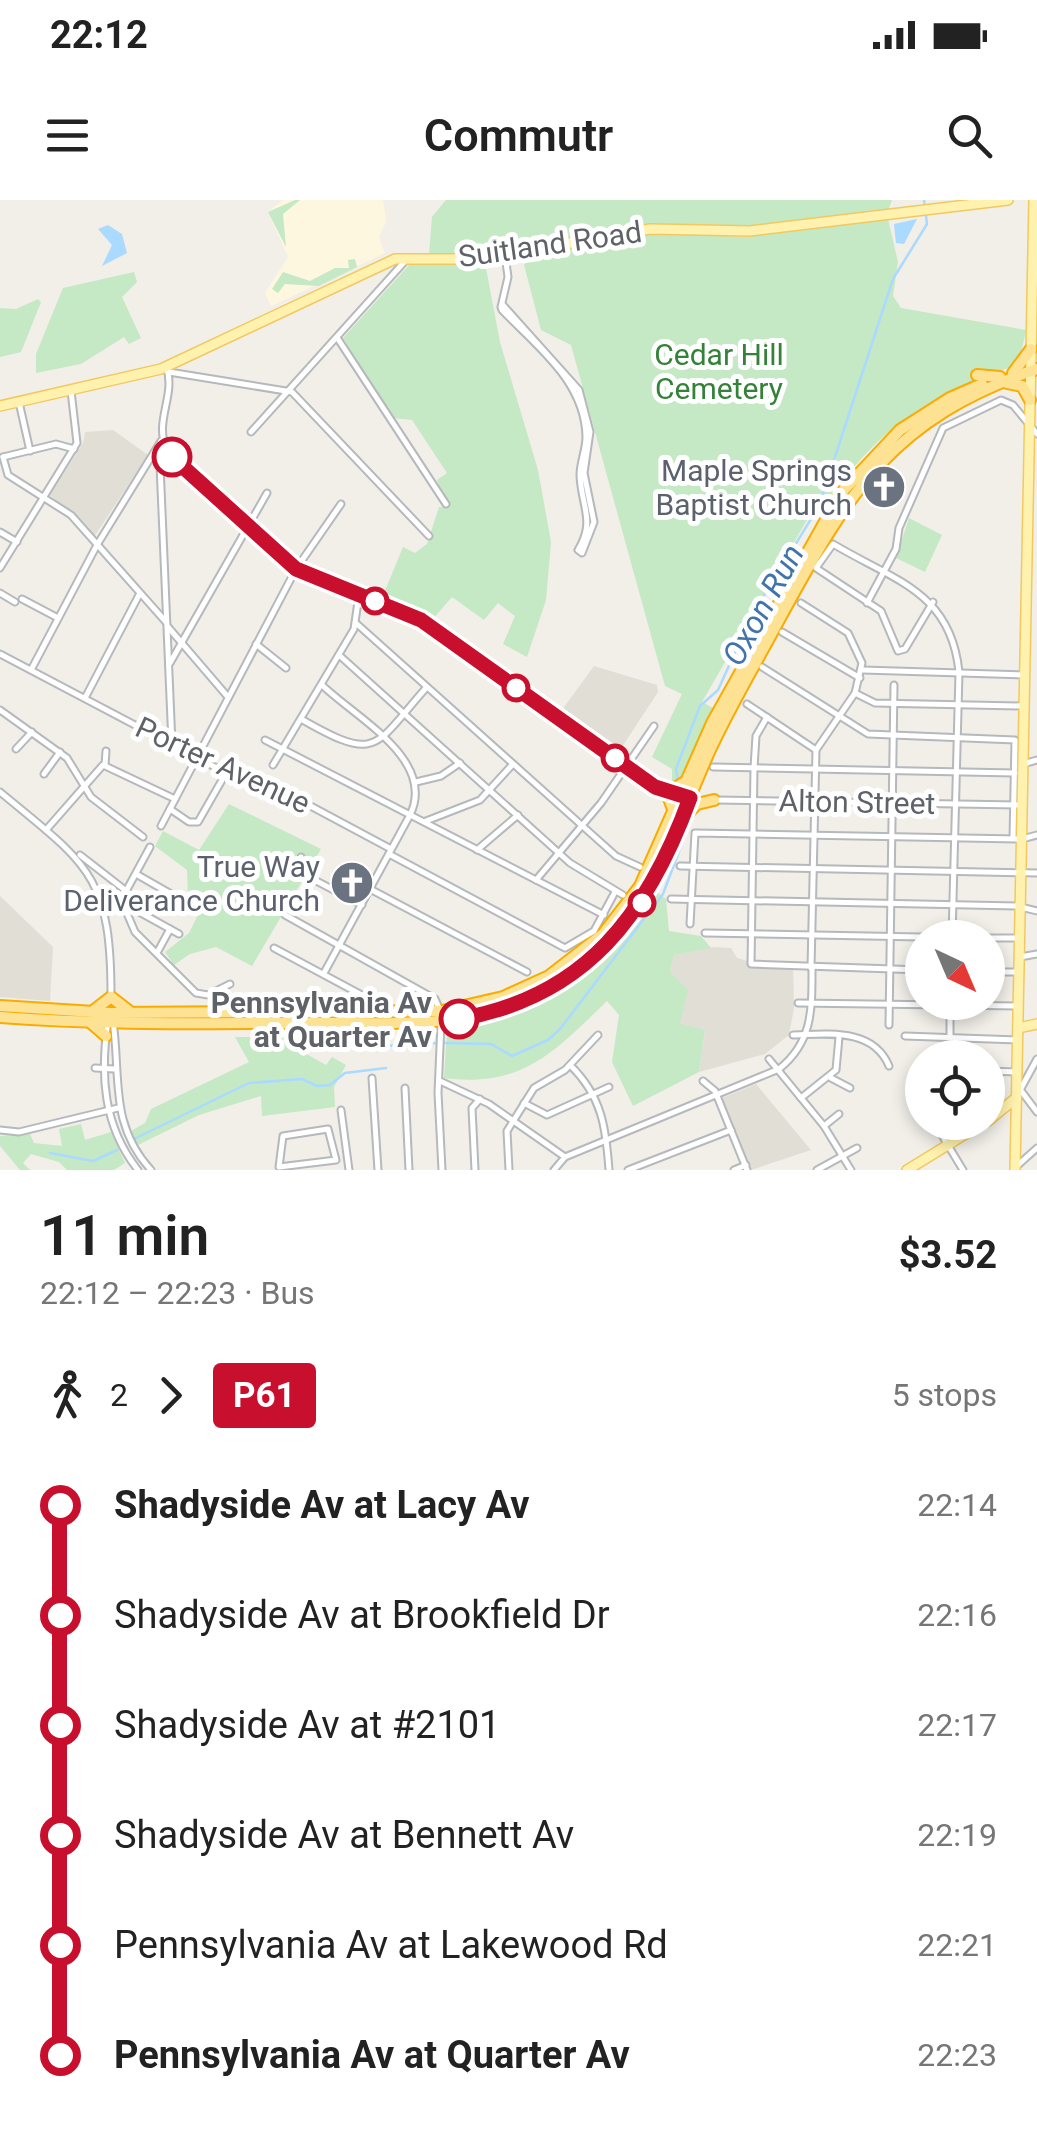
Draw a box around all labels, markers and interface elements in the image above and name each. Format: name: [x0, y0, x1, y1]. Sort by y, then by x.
text: 22:12: [50, 13, 148, 57]
icon: menu: [40, 108, 95, 163]
icon: search: [942, 108, 997, 163]
text: Commutr: [424, 109, 613, 162]
street label: Suitland Road: [456, 214, 644, 274]
park label: Cedar Hill Cemetery: [654, 337, 784, 406]
unlabelled marker: [153, 438, 191, 476]
place label: Maple Springs Baptist Church: [656, 453, 852, 522]
church icon: Maple Springs Baptist Church: [861, 464, 907, 510]
water label: Oxon Run: [714, 538, 812, 672]
unlabelled marker: [362, 588, 388, 614]
unlabelled marker: [503, 675, 529, 701]
street label: Porter Avenue: [130, 709, 316, 821]
unlabelled marker: [602, 745, 628, 771]
street label: Alton Street: [778, 783, 936, 821]
place label: True Way Deliverance Church: [63, 849, 320, 918]
church icon: True Way Deliverance Church: [329, 860, 375, 906]
unlabelled marker: [629, 890, 655, 916]
north arrow: [905, 920, 1005, 1020]
map controls: [905, 920, 1005, 1140]
place label: Pennsylvania Av at Quarter Av: [211, 985, 432, 1054]
marker: Pennsylvania Av at Quarter Av: [440, 1000, 478, 1038]
button: locate: [905, 1040, 1005, 1140]
text: 11 min: [40, 1204, 209, 1268]
text: $3.52: [899, 1233, 997, 1277]
text: 22:12 – 22:23 · Bus: [40, 1274, 315, 1312]
icon: walk: [40, 1368, 95, 1423]
icon: forward: [143, 1368, 198, 1423]
text: P61: [233, 1375, 296, 1416]
text: 2: [110, 1376, 128, 1414]
text: 5 stops: [892, 1376, 997, 1414]
text: Shadyside Av at Lacy Av: [114, 1483, 530, 1527]
text: 22:14: [917, 1486, 997, 1524]
text: Shadyside Av at Brookfield Dr: [114, 1593, 610, 1637]
text: 22:16: [917, 1596, 997, 1634]
text: Shadyside Av at #2101: [114, 1703, 500, 1747]
text: 22:17: [917, 1706, 997, 1744]
text: Shadyside Av at Bennett Av: [114, 1813, 574, 1857]
text: 22:19: [917, 1816, 997, 1854]
text: Pennsylvania Av at Lakewood Rd: [114, 1923, 668, 1967]
text: 22:21: [917, 1926, 997, 1964]
text: Pennsylvania Av at Quarter Av: [114, 2033, 630, 2077]
text: 22:23: [917, 2036, 997, 2074]

